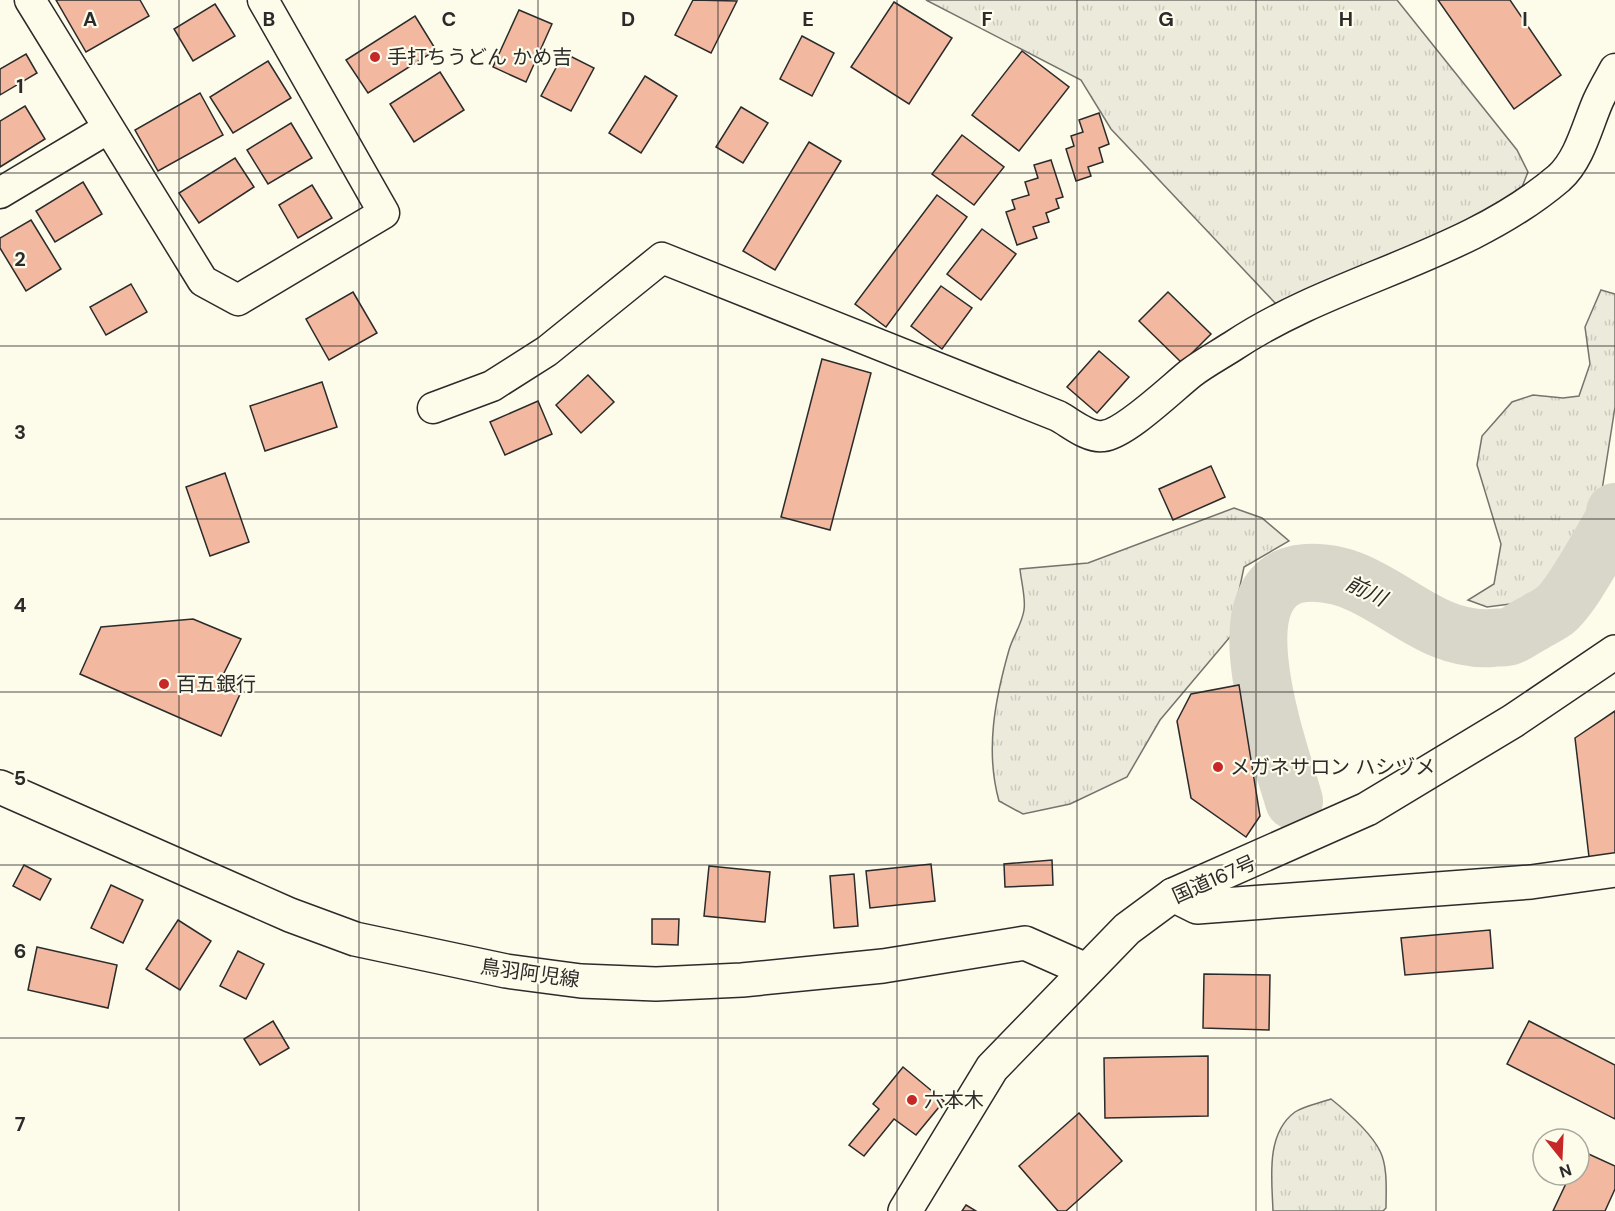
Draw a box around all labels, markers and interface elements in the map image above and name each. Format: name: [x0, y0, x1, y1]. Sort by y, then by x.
text: A: [83, 6, 97, 32]
text: B: [263, 6, 275, 32]
text: C: [442, 6, 456, 32]
text: D: [621, 6, 635, 32]
text: E: [802, 6, 814, 32]
text: F: [981, 6, 993, 32]
text: G: [1158, 6, 1174, 32]
text: H: [1339, 6, 1353, 32]
text: I: [1522, 6, 1528, 32]
place label: 手打ちうどん かめ吉: [387, 44, 572, 70]
marker: 手打ちうどん かめ吉: [368, 50, 382, 64]
text: 1: [16, 73, 24, 99]
text: 2: [14, 246, 26, 272]
text: 3: [14, 419, 26, 445]
water label: 前川: [1341, 569, 1393, 614]
text: 4: [14, 592, 27, 618]
place label: 百五銀行: [176, 671, 256, 697]
marker: 百五銀行: [157, 677, 171, 691]
place label: メガネサロン ハシヅメ: [1230, 754, 1435, 780]
marker: メガネサロン ハシヅメ: [1211, 760, 1225, 774]
text: 5: [14, 765, 26, 791]
street label: 国道167号: [1168, 849, 1260, 909]
text: 6: [14, 938, 26, 964]
street label: 鳥羽阿児線: [479, 953, 581, 993]
place label: 六本木: [924, 1087, 984, 1113]
marker: 六本木: [905, 1093, 919, 1107]
text: 7: [15, 1111, 26, 1137]
north arrow: [1531, 1127, 1591, 1187]
text: N: [1557, 1159, 1574, 1183]

